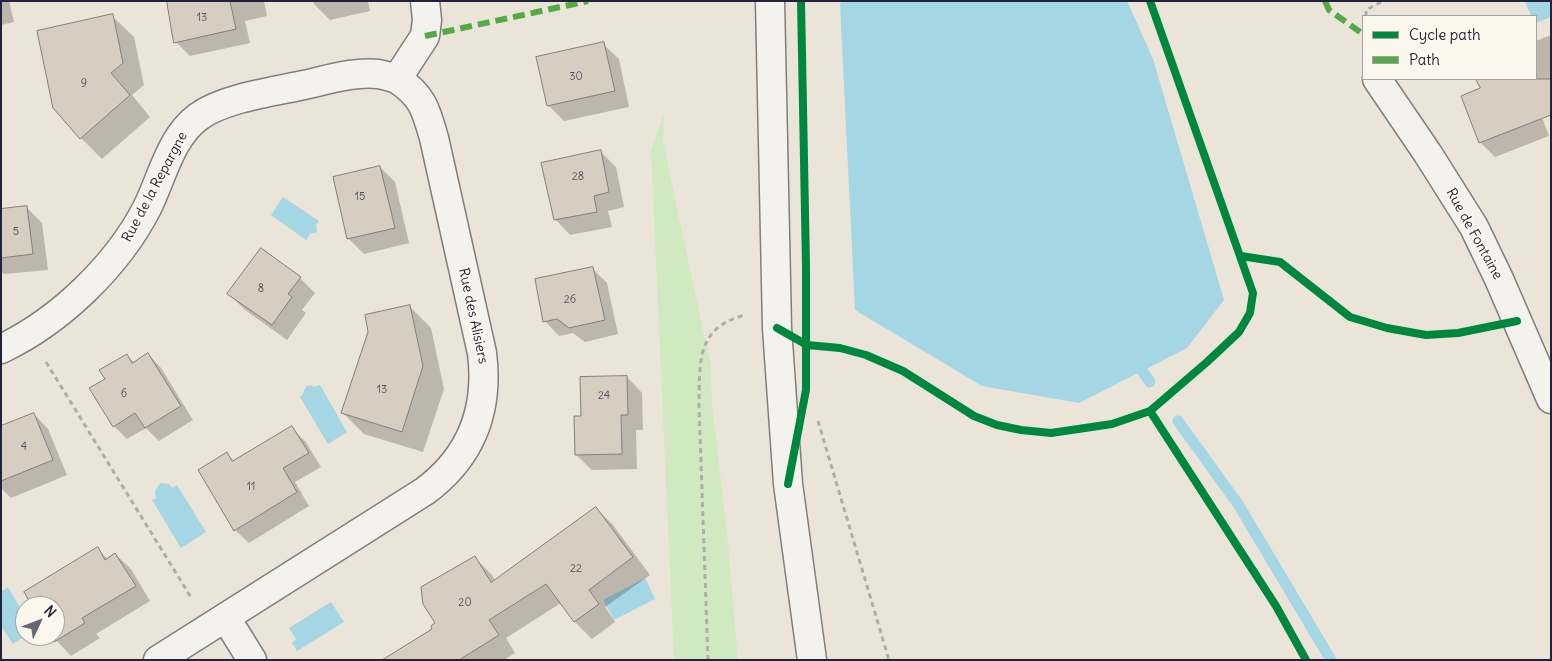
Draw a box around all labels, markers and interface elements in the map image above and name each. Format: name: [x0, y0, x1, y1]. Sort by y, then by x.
house number: 13: [197, 11, 207, 25]
legend: [1362, 15, 1537, 80]
text: Cycle path: [1409, 25, 1481, 44]
text: Path: [1409, 50, 1440, 69]
house number: 30: [569, 70, 583, 84]
house number: 9: [81, 77, 87, 91]
street label: Rue de la Repargne: [119, 129, 191, 245]
house number: 28: [572, 170, 584, 184]
street label: Rue de Fontaine: [1442, 186, 1506, 282]
house number: 15: [355, 190, 365, 204]
house number: 5: [13, 225, 19, 239]
street label: Rue des Alisiers: [455, 267, 491, 365]
house number: 8: [258, 282, 264, 296]
house number: 26: [564, 293, 576, 307]
house number: 13: [377, 383, 387, 397]
house number: 6: [121, 387, 127, 401]
house number: 24: [598, 389, 610, 403]
house number: 4: [21, 440, 27, 454]
house number: 11: [247, 480, 255, 494]
house number: 22: [570, 562, 582, 576]
north arrow: [15, 596, 65, 646]
house number: 20: [458, 596, 472, 610]
text: N: [40, 602, 60, 621]

